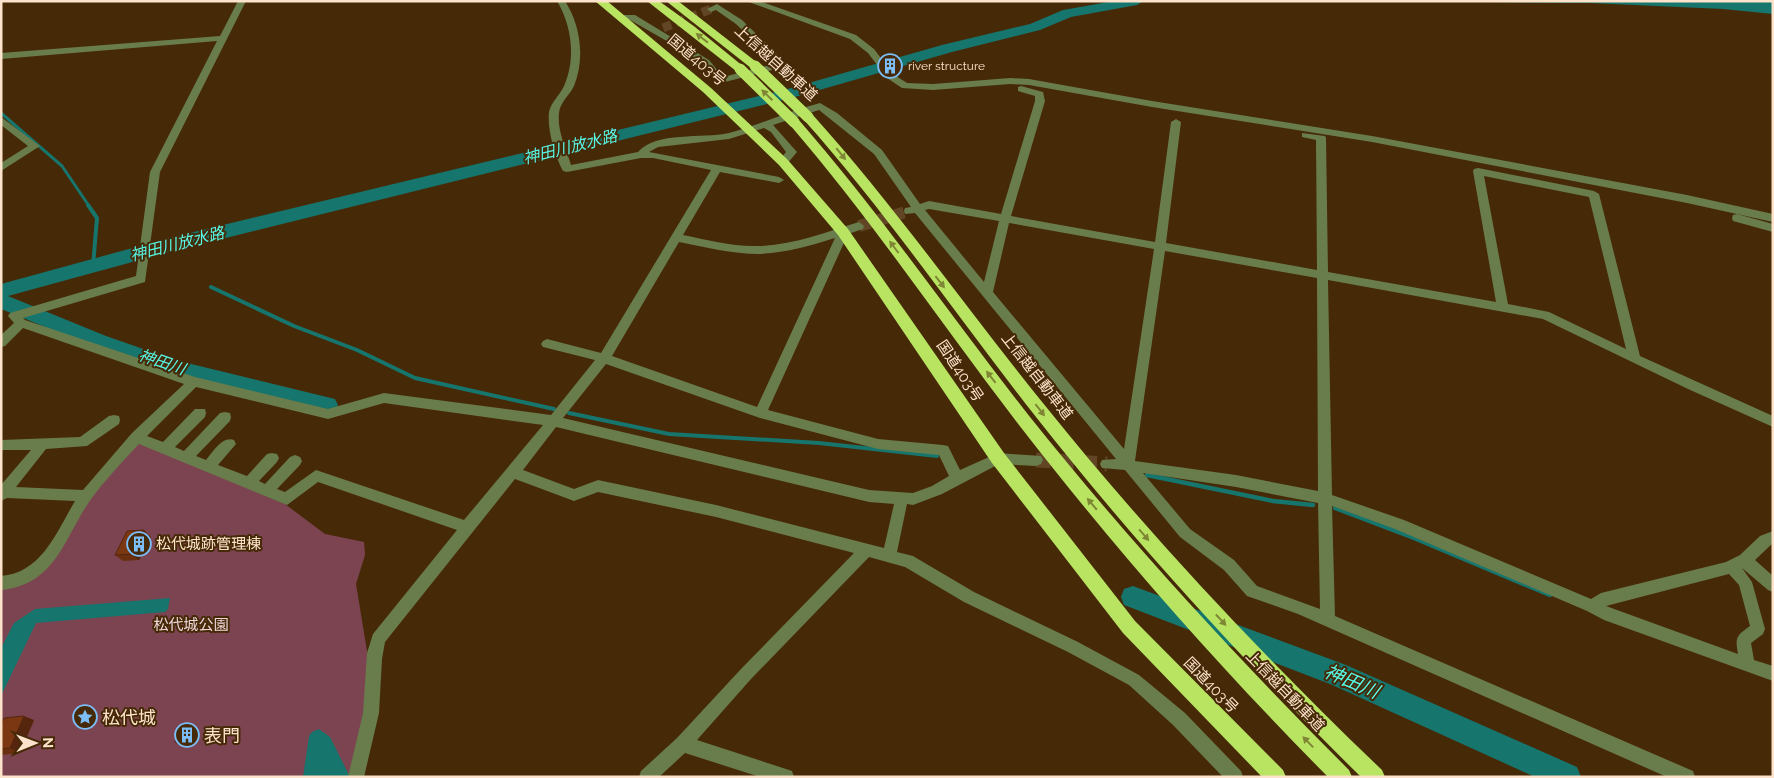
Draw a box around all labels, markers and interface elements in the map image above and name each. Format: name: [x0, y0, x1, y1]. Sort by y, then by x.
street label: 上信越自動車道: [731, 21, 821, 105]
street label: 国道403号: [664, 30, 730, 90]
one-way arrow: [696, 32, 709, 43]
building icon: river structure: [877, 53, 903, 79]
place label: river structure: [908, 59, 985, 73]
one-way arrow: [761, 89, 773, 101]
water label: 神田川放水路: [521, 126, 621, 168]
one-way arrow: [835, 147, 846, 160]
water label: 神田川放水路: [128, 223, 228, 265]
one-way arrow: [888, 241, 899, 254]
one-way arrow: [935, 275, 946, 288]
street label: 上信越自動車道: [998, 329, 1076, 423]
street label: 国道403号: [933, 337, 987, 405]
water label: 神田川: [136, 345, 190, 379]
one-way arrow: [986, 370, 996, 384]
one-way arrow: [1035, 404, 1045, 417]
one-way arrow: [1087, 498, 1098, 511]
one-way arrow: [1139, 528, 1150, 541]
building icon: 松代城跡管理棟: [126, 531, 152, 557]
place label: 松代城跡管理棟: [156, 535, 261, 553]
one-way arrow: [1215, 613, 1226, 626]
park label: 松代城公園: [153, 616, 229, 634]
street label: 上信越自動車道: [1242, 647, 1328, 735]
street label: 国道403号: [1180, 653, 1242, 717]
water label: 神田川: [1321, 660, 1384, 703]
place icon: 松代城: [72, 704, 98, 730]
place label: 松代城: [102, 707, 156, 728]
north arrow: [10, 718, 60, 768]
building icon: 表門: [174, 722, 200, 748]
place label: 表門: [204, 725, 240, 746]
one-way arrow: [1302, 736, 1314, 748]
text: N: [40, 737, 56, 748]

